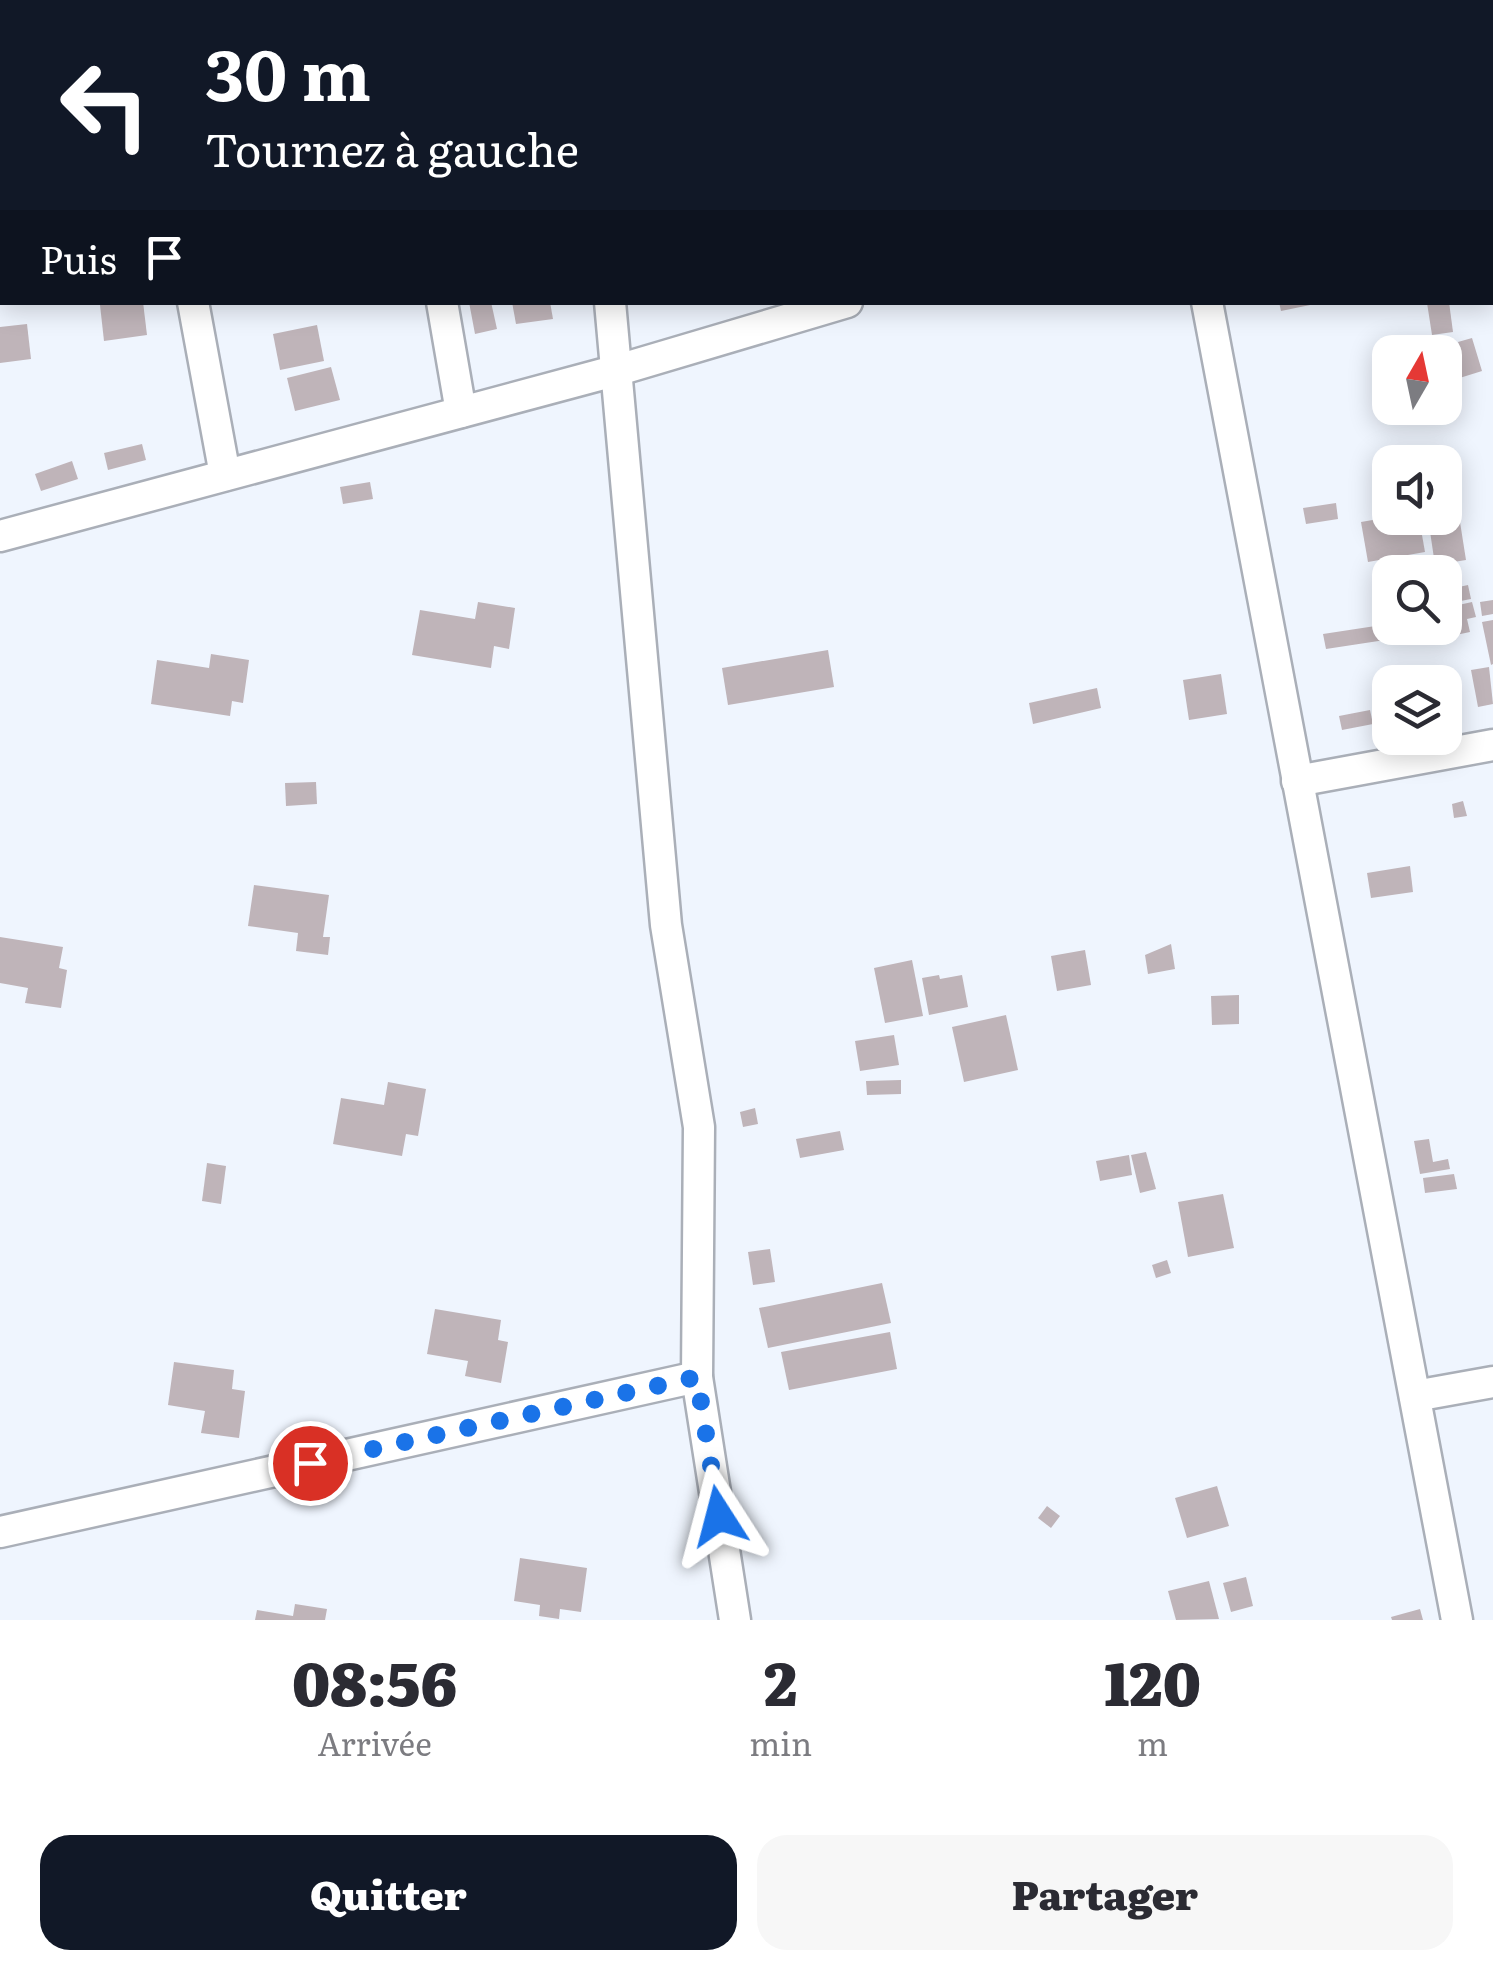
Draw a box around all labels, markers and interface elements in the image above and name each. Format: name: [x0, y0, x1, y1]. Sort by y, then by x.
text: 30 m: [205, 19, 371, 123]
icon: left: [40, 40, 170, 170]
text: Tournez à gauche: [205, 114, 579, 181]
text: Puis: [40, 229, 117, 286]
icon: arrive: [137, 230, 192, 285]
north arrow: [1372, 335, 1462, 425]
map controls: [1372, 335, 1462, 755]
button: sound: [1372, 445, 1462, 535]
button: search: [1372, 555, 1462, 645]
button: layers: [1372, 665, 1462, 755]
pin: [268, 1421, 353, 1506]
icon: arrive: [283, 1436, 338, 1491]
position arrow: [667, 1464, 771, 1568]
text: 08:56: [292, 1635, 457, 1724]
text: 2: [764, 1635, 797, 1724]
text: 120: [1104, 1635, 1201, 1724]
text: Arrivée: [318, 1718, 432, 1766]
text: min: [749, 1718, 812, 1766]
text: m: [1137, 1718, 1168, 1766]
button: Quitter: [40, 1835, 737, 1950]
button: Partager: [757, 1835, 1453, 1950]

